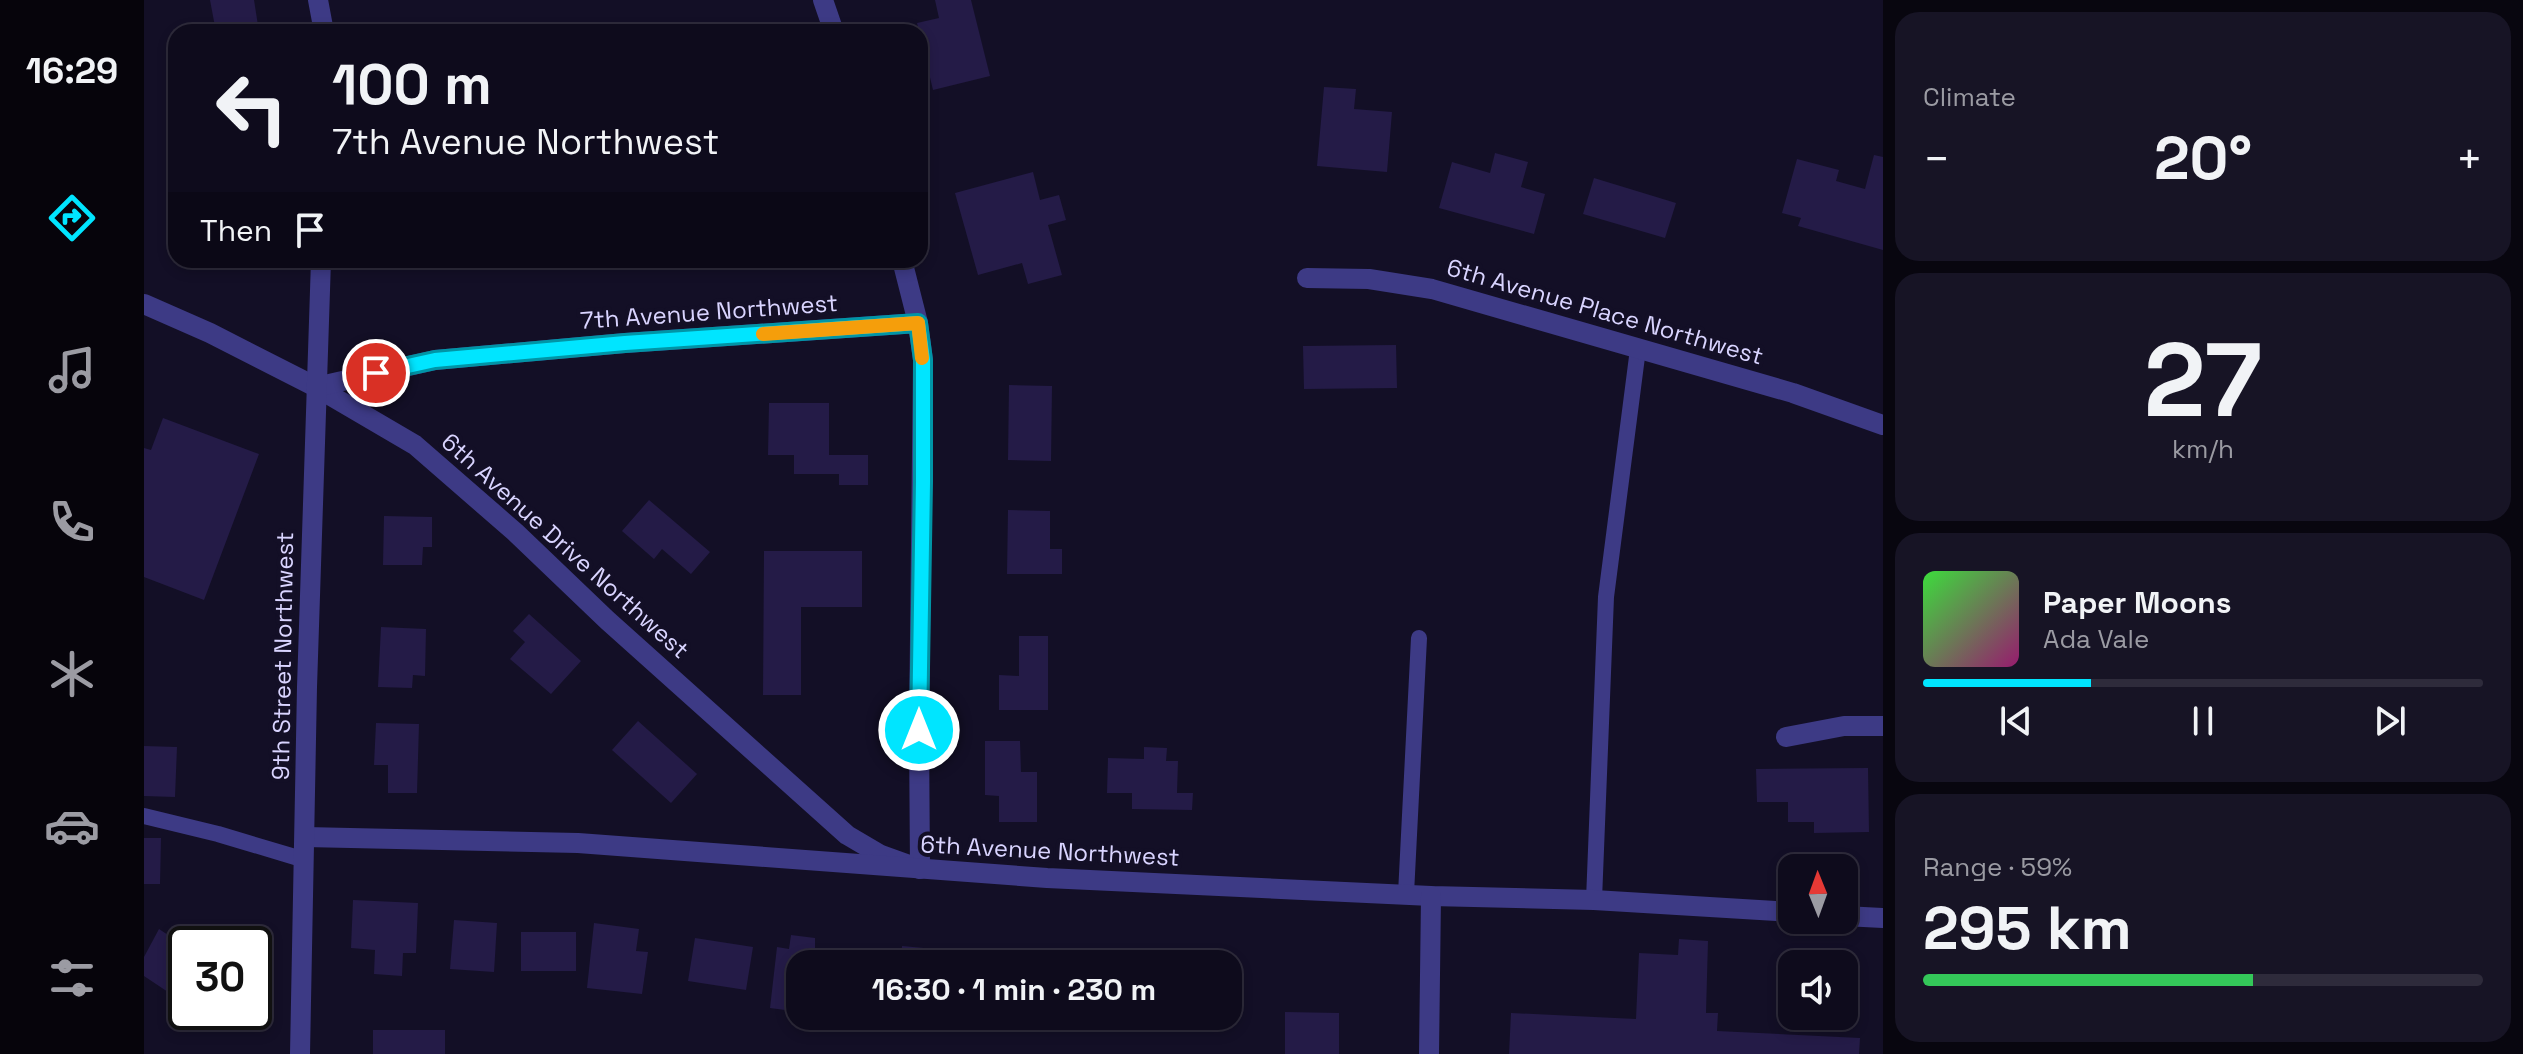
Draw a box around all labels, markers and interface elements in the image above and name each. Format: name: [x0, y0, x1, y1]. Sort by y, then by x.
text: 16:29: [26, 48, 118, 94]
text: 100 m: [332, 49, 492, 120]
icon: left: [200, 56, 304, 160]
text: Climate: [1923, 80, 2016, 114]
text: 7th Avenue Northwest: [332, 119, 719, 165]
text: 20°: [2154, 120, 2252, 197]
text: −: [1923, 131, 1950, 187]
text: +: [2456, 131, 2483, 187]
icon: directions: [44, 190, 100, 246]
icon: arrive: [288, 208, 332, 252]
text: Then: [200, 211, 272, 250]
street label: 6th Avenue Place Northwest: [1443, 251, 1767, 372]
street label: 7th Avenue Northwest: [579, 287, 839, 336]
text: 27: [2144, 314, 2262, 446]
pin: [342, 339, 410, 407]
icon: music: [44, 342, 100, 398]
icon: arrive: [354, 351, 398, 395]
street label: 6th Avenue Drive Northwest: [435, 426, 696, 665]
text: km/h: [2172, 432, 2234, 466]
icon: phone: [44, 494, 100, 550]
street label: 9th Street Northwest: [265, 532, 300, 780]
text: Paper Moons: [2043, 583, 2232, 622]
text: Ada Vale: [2043, 622, 2149, 656]
icon: climate: [44, 646, 100, 702]
position arrow: [877, 688, 961, 772]
icon: previous: [1994, 699, 2038, 743]
icon: pause: [2181, 699, 2225, 743]
icon: next: [2368, 699, 2412, 743]
icon: car: [44, 798, 100, 854]
street label: 6th Avenue Northwest: [920, 828, 1180, 873]
text: Range · 59%: [1923, 850, 2072, 884]
north arrow: [1778, 854, 1858, 934]
map controls: [1778, 854, 1858, 1030]
text: 295 km: [1923, 890, 2132, 967]
speed limit sign: 30: [168, 926, 272, 1030]
icon: filters: [44, 950, 100, 1006]
button: sound: [1778, 950, 1858, 1030]
text: 16:30 · 1 min · 230 m: [872, 970, 1156, 1009]

